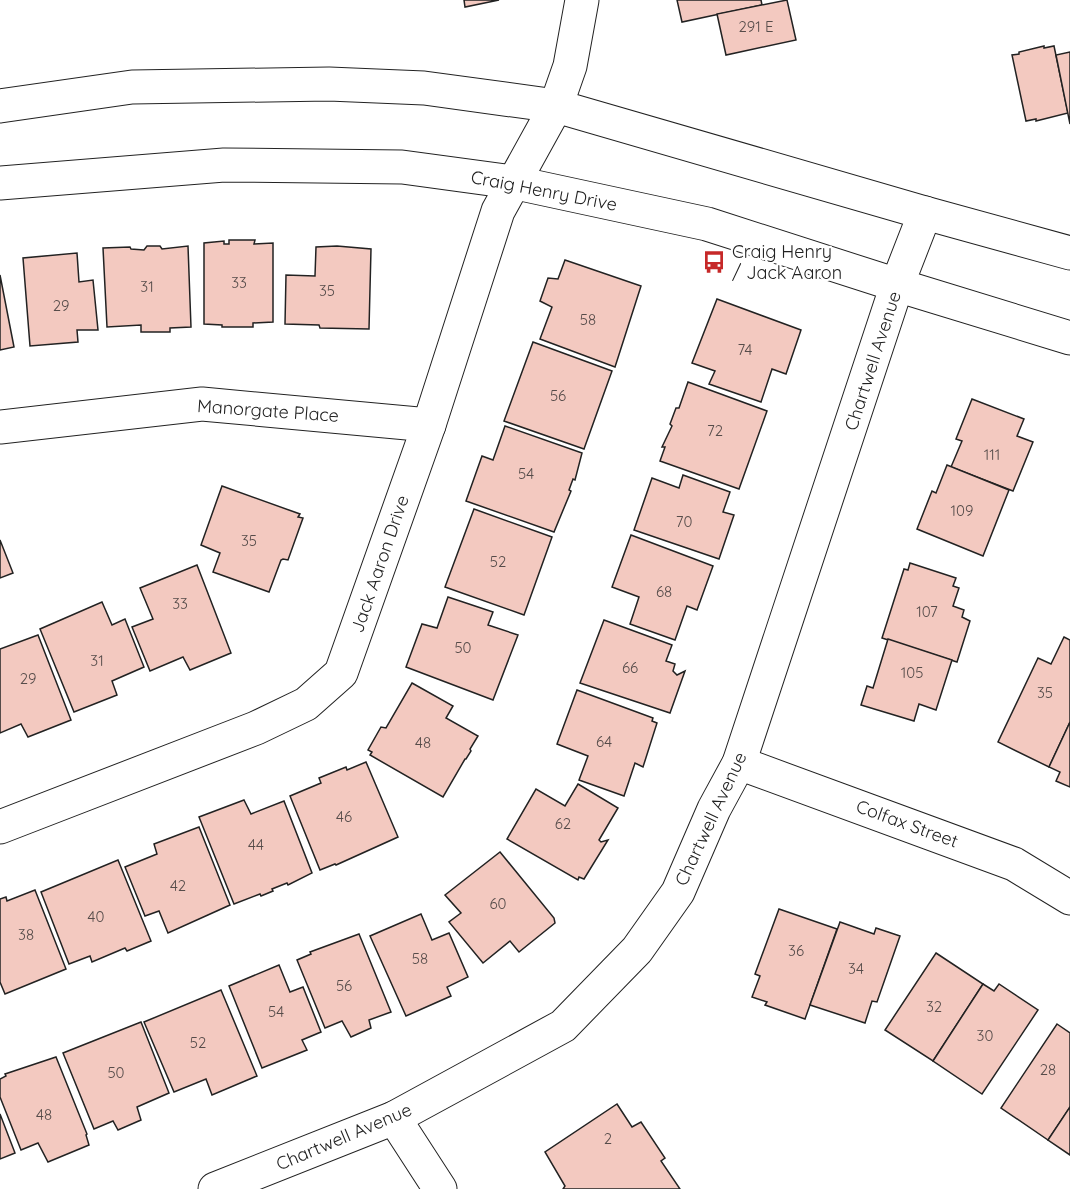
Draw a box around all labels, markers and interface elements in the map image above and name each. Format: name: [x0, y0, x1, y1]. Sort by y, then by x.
house number: 291 E: [739, 17, 773, 36]
street label: Craig Henry Drive: [469, 165, 619, 216]
place label: Craig Henry / Jack Aaron: [732, 240, 842, 284]
bus stop icon: Craig Henry / Jack Aaron: [701, 249, 727, 275]
house number: 33: [231, 273, 247, 292]
house number: 31: [140, 277, 154, 296]
house number: 35: [319, 281, 335, 300]
street label: Chartwell Avenue: [839, 288, 906, 433]
house number: 29: [53, 296, 69, 315]
house number: 58: [580, 310, 596, 329]
house number: 74: [737, 340, 753, 359]
house number: 56: [550, 386, 566, 405]
street label: Manorgate Place: [196, 394, 340, 427]
house number: 72: [707, 421, 723, 440]
house number: 111: [984, 445, 1000, 464]
house number: 54: [518, 464, 534, 483]
street label: Jack Aaron Drive: [345, 492, 414, 636]
house number: 109: [951, 501, 973, 520]
house number: 70: [676, 512, 692, 531]
house number: 35: [241, 531, 257, 550]
house number: 52: [490, 552, 506, 571]
house number: 68: [656, 582, 672, 601]
house number: 33: [172, 594, 188, 613]
house number: 107: [916, 602, 938, 621]
house number: 50: [454, 638, 472, 657]
house number: 31: [90, 651, 104, 670]
house number: 66: [622, 658, 638, 677]
house number: 105: [901, 663, 923, 682]
house number: 29: [20, 669, 36, 688]
house number: 35: [1037, 683, 1053, 702]
house number: 64: [596, 732, 612, 751]
house number: 48: [415, 733, 431, 752]
street label: Chartwell Avenue: [669, 748, 752, 889]
street label: Colfax Street: [853, 794, 961, 853]
house number: 46: [336, 807, 352, 826]
house number: 62: [555, 814, 571, 833]
house number: 44: [248, 835, 264, 854]
house number: 42: [170, 876, 186, 895]
house number: 60: [490, 894, 507, 913]
house number: 40: [88, 907, 104, 926]
house number: 38: [18, 925, 34, 944]
house number: 36: [788, 941, 804, 960]
house number: 58: [412, 949, 428, 968]
house number: 34: [848, 959, 864, 978]
house number: 56: [336, 976, 352, 995]
house number: 32: [926, 997, 942, 1016]
house number: 54: [268, 1002, 284, 1021]
house number: 30: [977, 1026, 993, 1045]
house number: 52: [190, 1033, 206, 1052]
house number: 28: [1040, 1060, 1056, 1079]
house number: 50: [107, 1063, 125, 1082]
street label: Chartwell Avenue: [273, 1098, 415, 1175]
house number: 48: [36, 1105, 52, 1124]
house number: 2: [604, 1129, 612, 1148]

